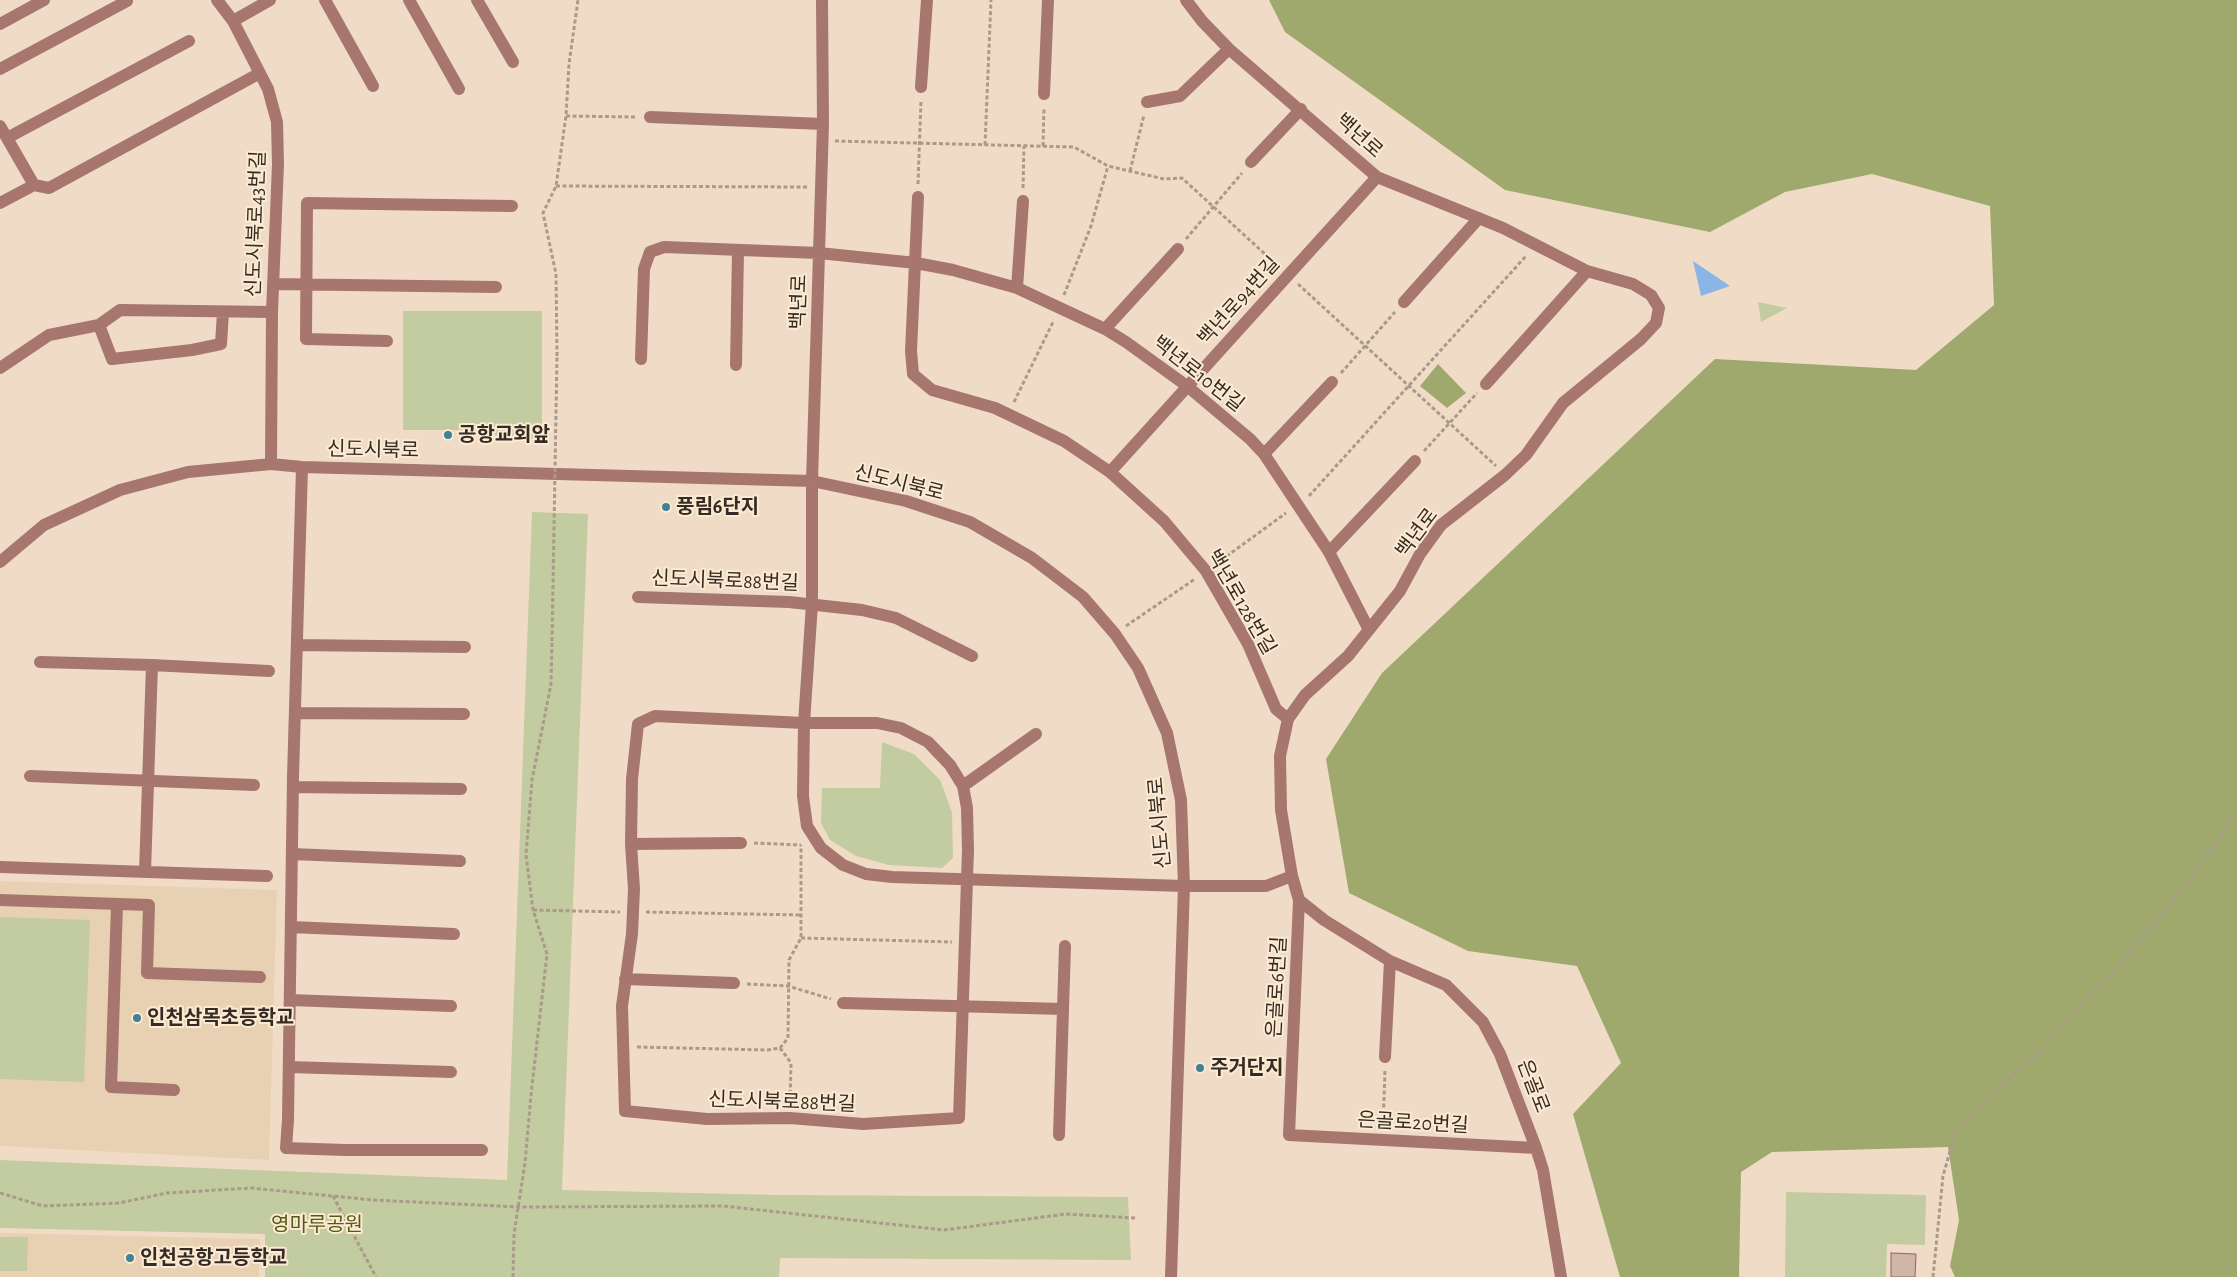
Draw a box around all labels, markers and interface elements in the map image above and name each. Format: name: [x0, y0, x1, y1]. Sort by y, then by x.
street label: 백년로: [1330, 109, 1388, 163]
street label: 신도시북로43번길: [241, 150, 271, 298]
street label: 백년로94번길: [1193, 252, 1285, 350]
street label: 백년로: [786, 274, 812, 330]
street label: 백년로10번길: [1147, 331, 1249, 417]
place label: 공항교회앞: [458, 423, 550, 447]
marker: 공항교회앞: [442, 429, 454, 441]
street label: 신도시북로: [327, 437, 419, 463]
street label: 신도시북로: [851, 460, 947, 506]
place label: 풍림6단지: [676, 495, 759, 519]
marker: 풍림6단지: [660, 501, 672, 513]
street label: 백년로: [1391, 504, 1443, 562]
street label: 백년로128번길: [1201, 545, 1281, 659]
street label: 신도시북로88번길: [651, 566, 799, 596]
street label: 신도시북로: [1144, 776, 1176, 870]
street label: 은골로6번길: [1262, 936, 1292, 1038]
place label: 인천삼목초등학교: [147, 1006, 294, 1030]
marker: 인천삼목초등학교: [131, 1012, 143, 1024]
place label: 주거단지: [1210, 1056, 1284, 1080]
street label: 은골로: [1512, 1056, 1554, 1116]
marker: 주거단지: [1194, 1062, 1206, 1074]
street label: 신도시북로88번길: [708, 1087, 856, 1117]
street label: 은골로20번길: [1357, 1108, 1469, 1138]
park label: 영마루공원: [271, 1213, 363, 1237]
place label: 인천공항고등학교: [140, 1246, 287, 1270]
marker: 인천공항고등학교: [124, 1252, 136, 1264]

